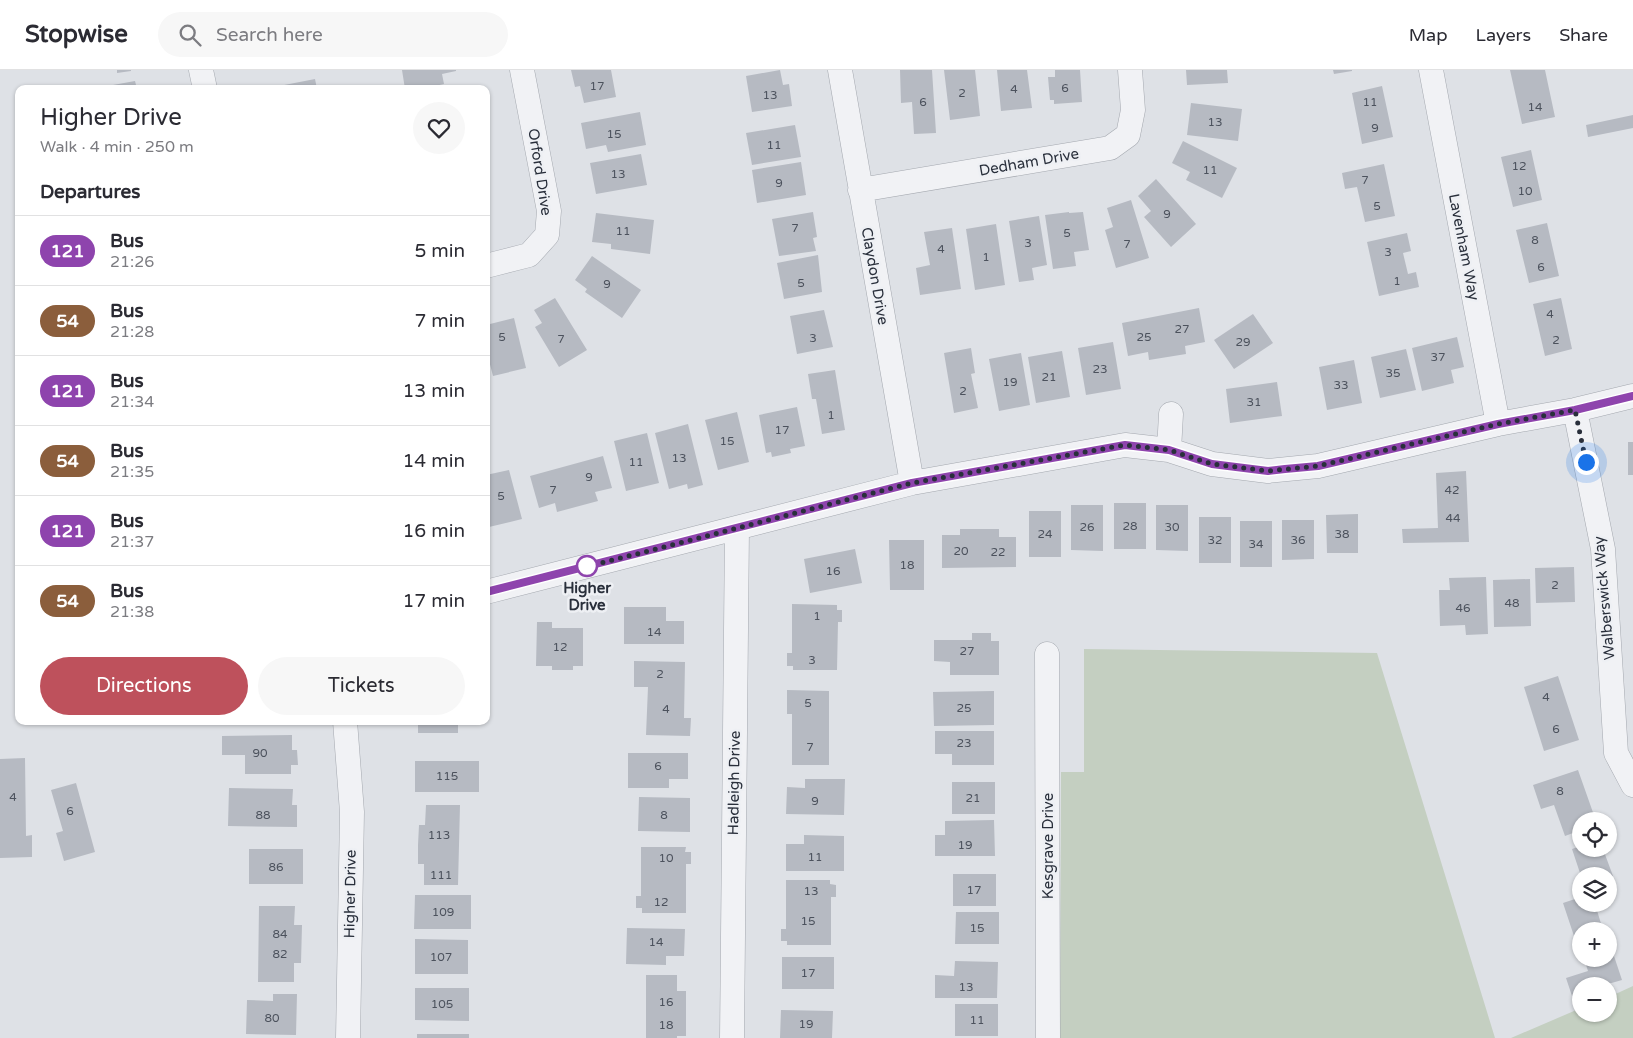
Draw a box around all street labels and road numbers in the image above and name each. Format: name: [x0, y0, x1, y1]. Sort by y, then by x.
street label: Orford Drive: [524, 127, 556, 217]
street label: Dedham Drive: [978, 144, 1080, 180]
street label: Lavenham Way: [1445, 192, 1483, 302]
street label: Claydon Drive: [858, 226, 892, 326]
street label: Walberswick Way: [1590, 535, 1618, 661]
street label: Hadleigh Drive: [724, 731, 744, 835]
street label: Kesgrave Drive: [1039, 793, 1057, 899]
street label: Higher Drive: [340, 850, 360, 938]

